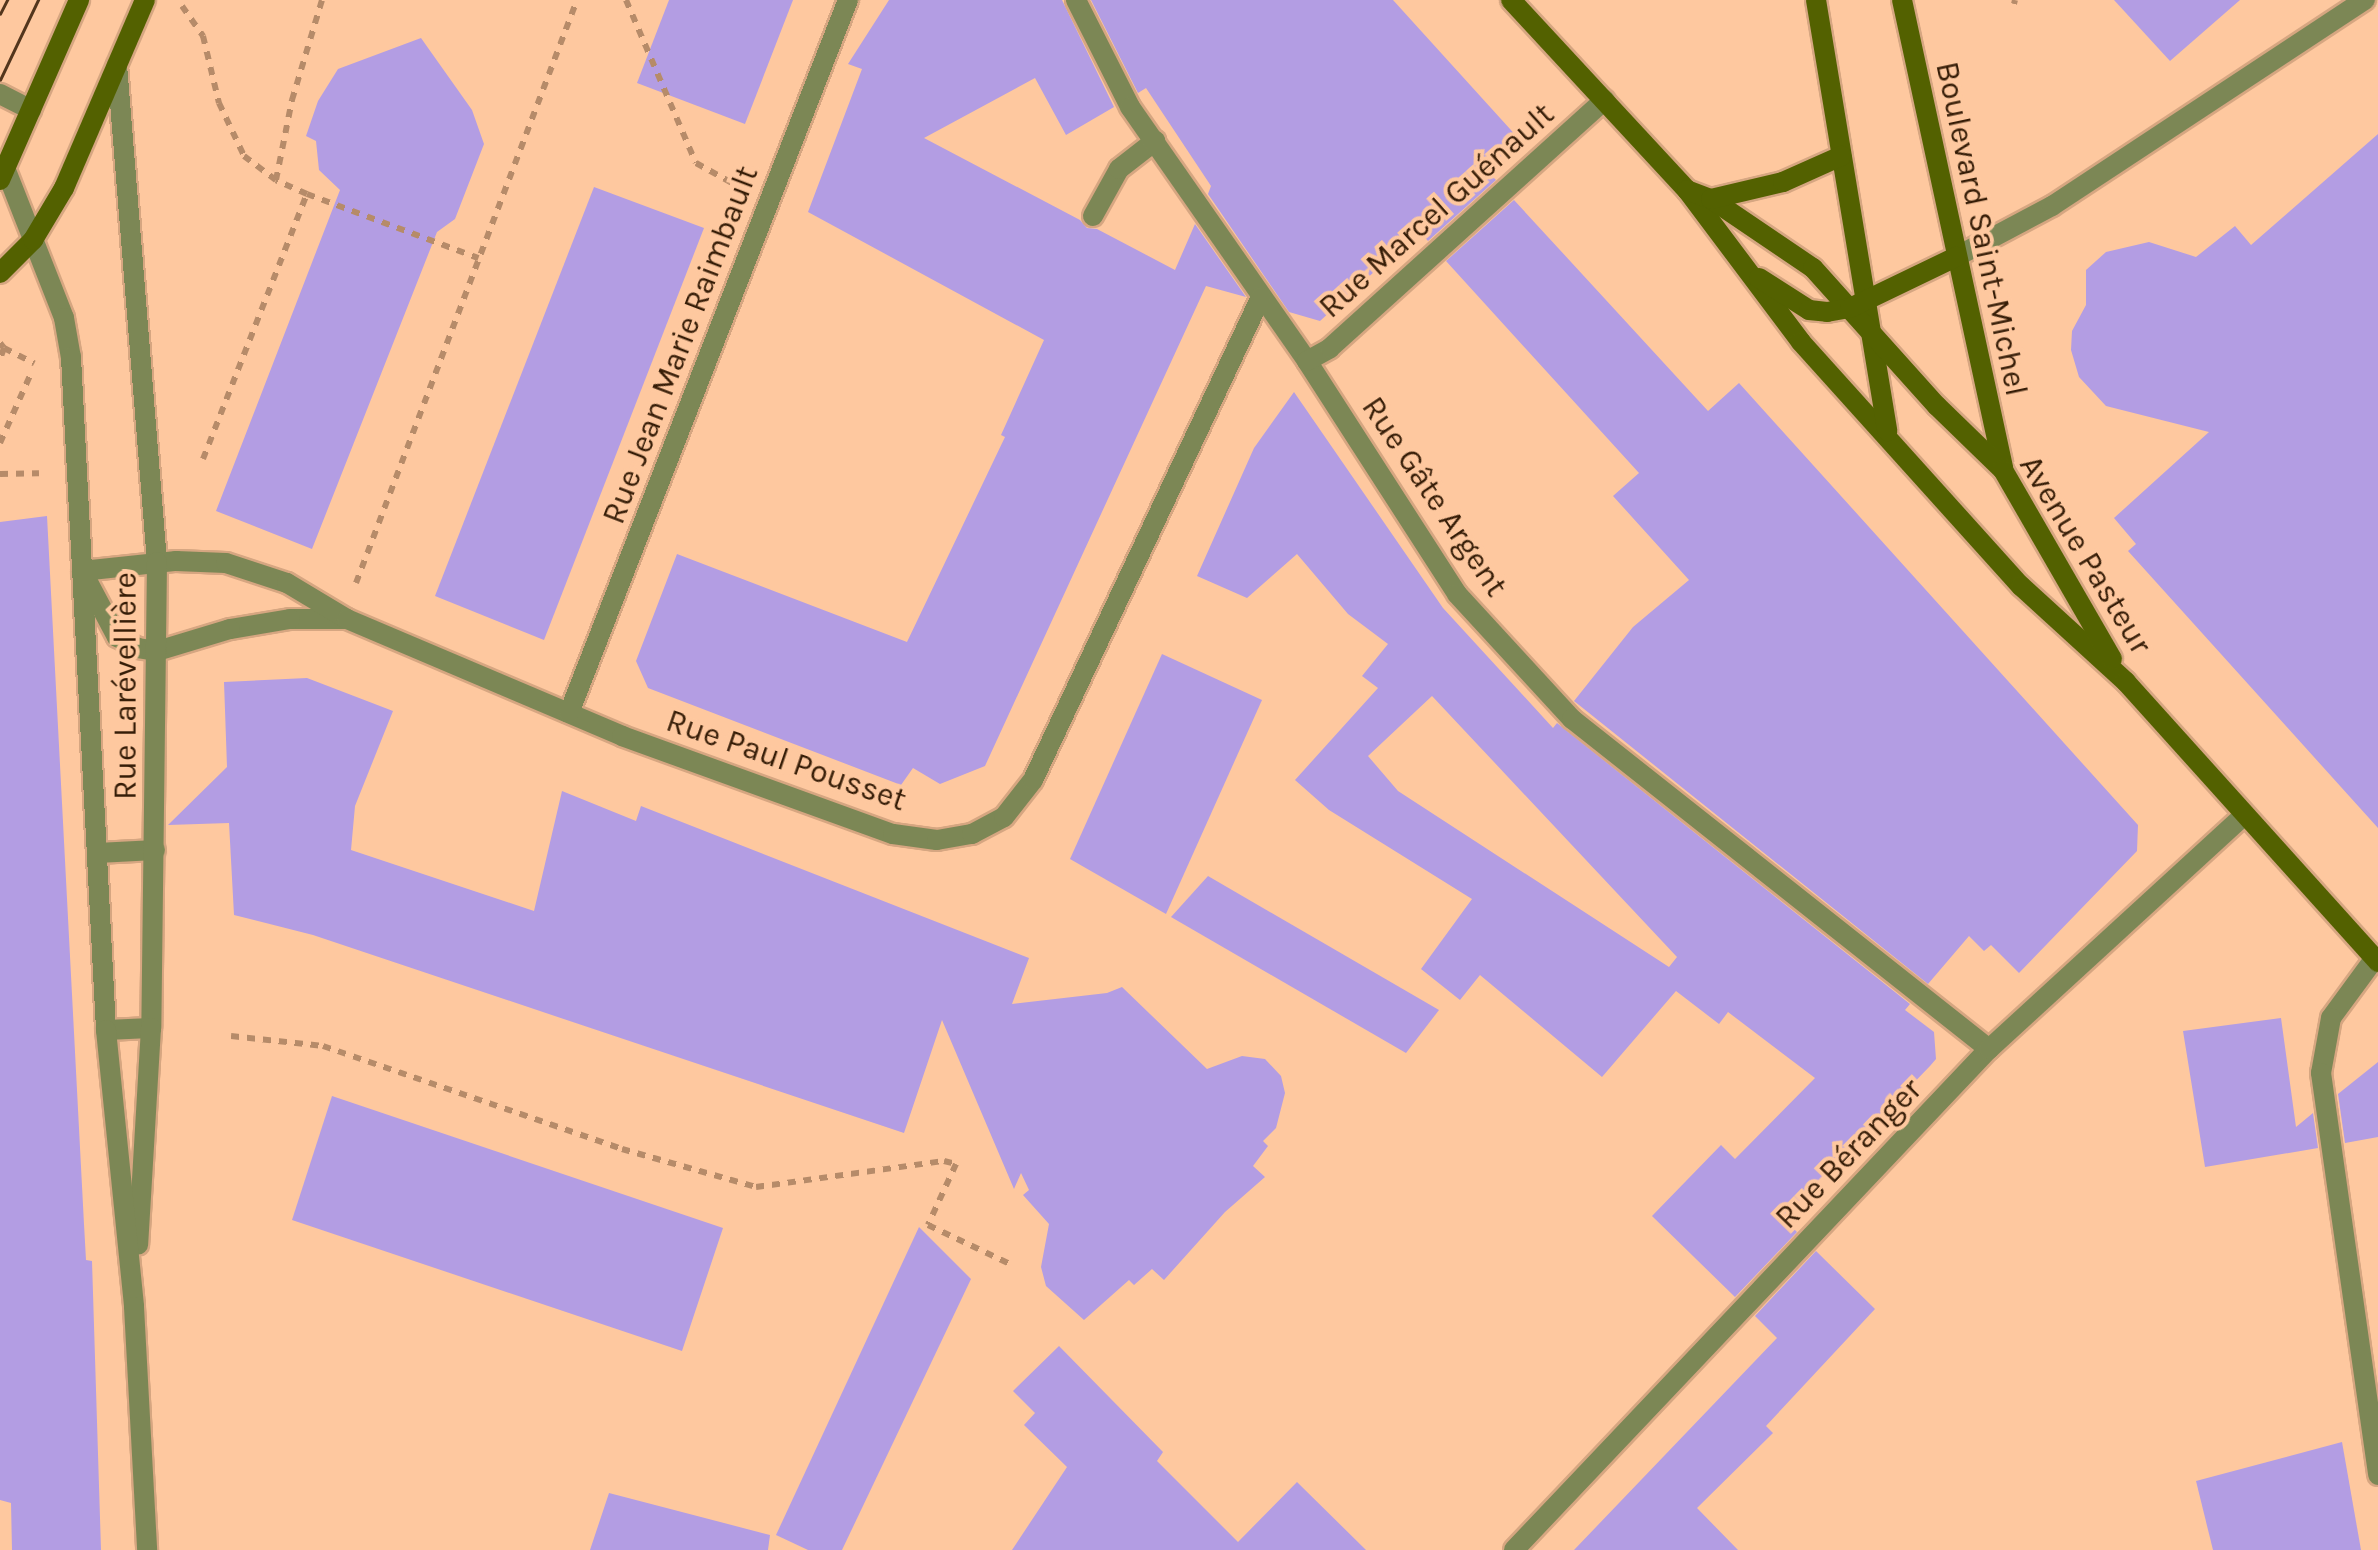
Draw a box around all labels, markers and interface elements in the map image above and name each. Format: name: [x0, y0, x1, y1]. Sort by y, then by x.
street label: Boulevard Saint-Michel: [1927, 58, 2035, 400]
street label: Rue Marcel Guénault: [1312, 96, 1562, 326]
street label: Rue Jean Marie Raimbault: [595, 161, 767, 529]
street label: Rue Gâte Argent: [1353, 390, 1515, 604]
street label: Avenue Pasteur: [2011, 449, 2159, 661]
street label: Rue Larévellière: [107, 572, 145, 800]
street label: Rue Paul Pousset: [661, 702, 911, 820]
street label: Rue Béranger: [1768, 1071, 1930, 1237]

